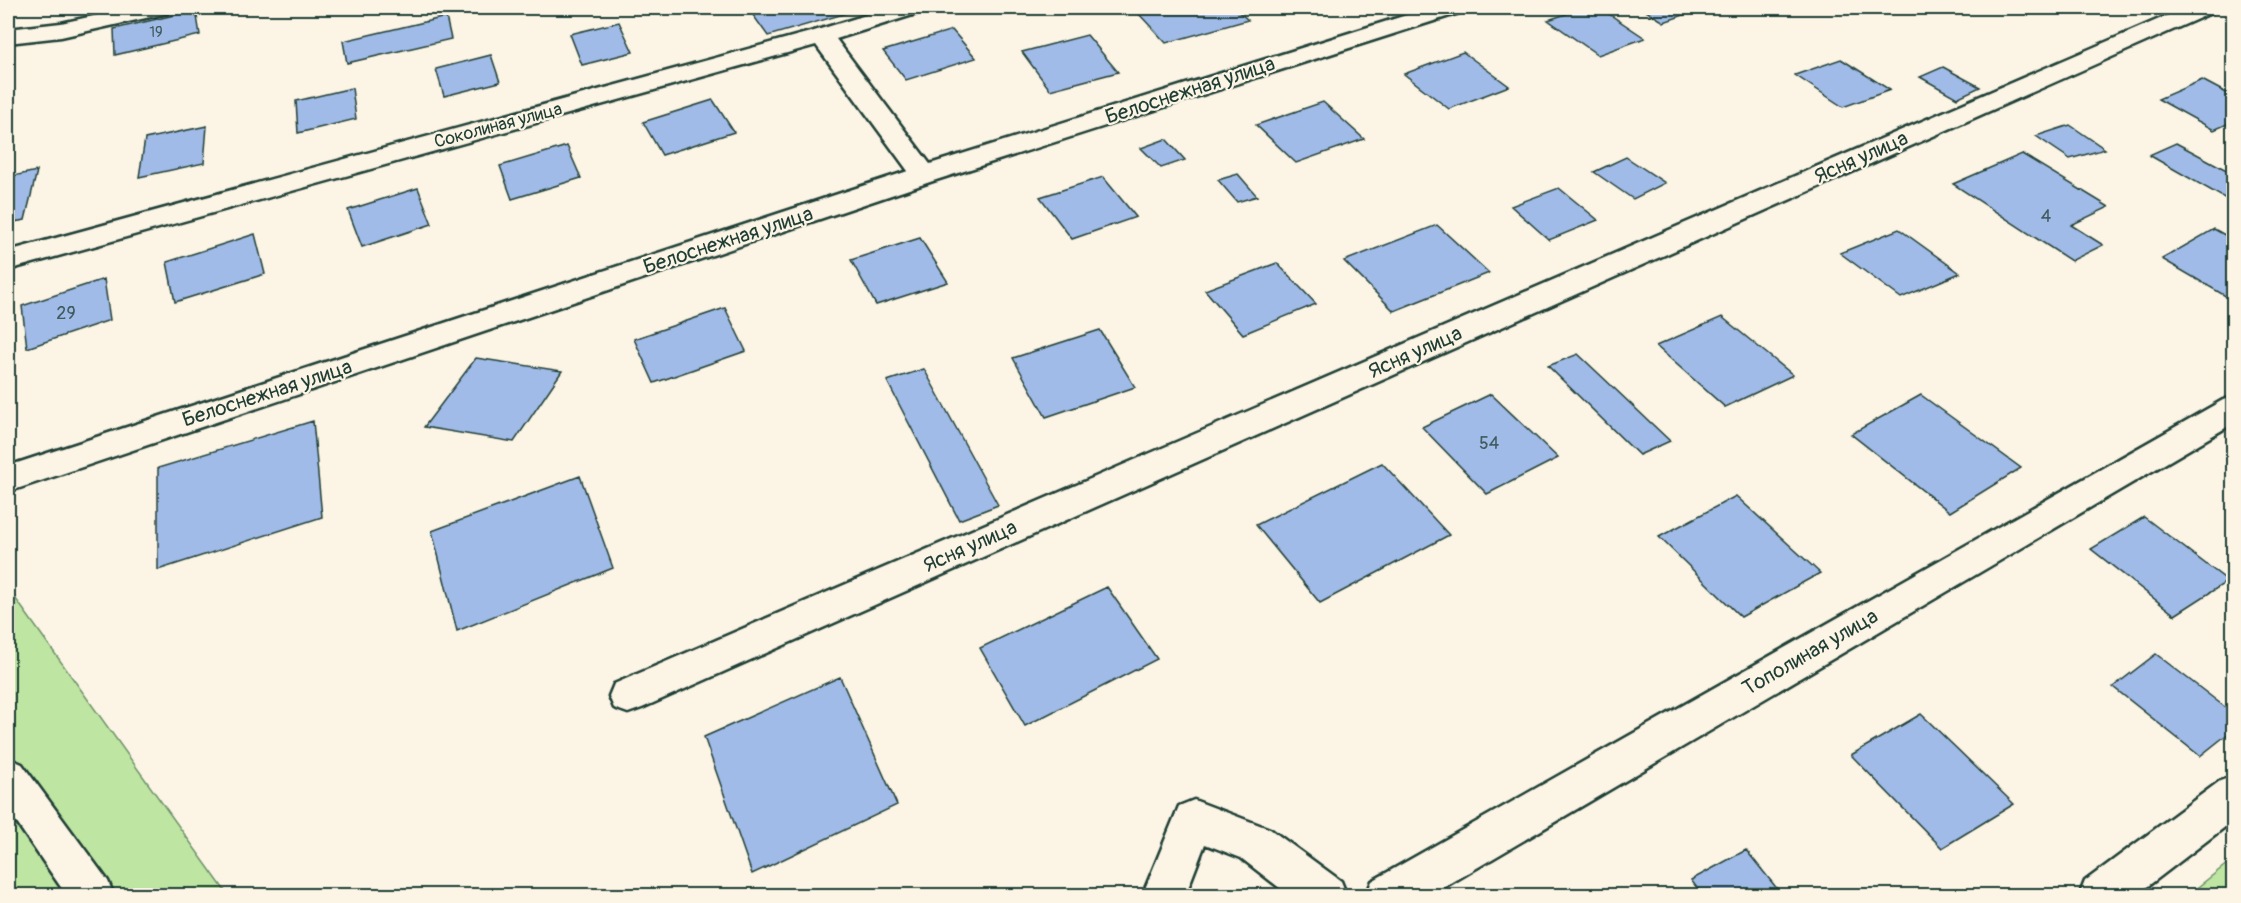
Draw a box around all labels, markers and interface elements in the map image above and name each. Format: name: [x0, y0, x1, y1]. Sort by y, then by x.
house number: 19: [149, 23, 163, 42]
street label: Белоснежная улица: [1102, 50, 1279, 131]
street label: Соколиная улица: [432, 97, 565, 154]
street label: Ясня улица: [1810, 125, 1912, 190]
street label: Белоснежная улица: [640, 200, 817, 281]
house number: 4: [2041, 205, 2052, 228]
house number: 29: [56, 302, 76, 325]
street label: Ясня улица: [1364, 320, 1466, 385]
street label: Белоснежная улица: [179, 353, 356, 434]
house number: 54: [1479, 432, 1500, 455]
street label: Ясня улица: [919, 514, 1021, 579]
street label: Тополиная улица: [1738, 603, 1883, 702]

